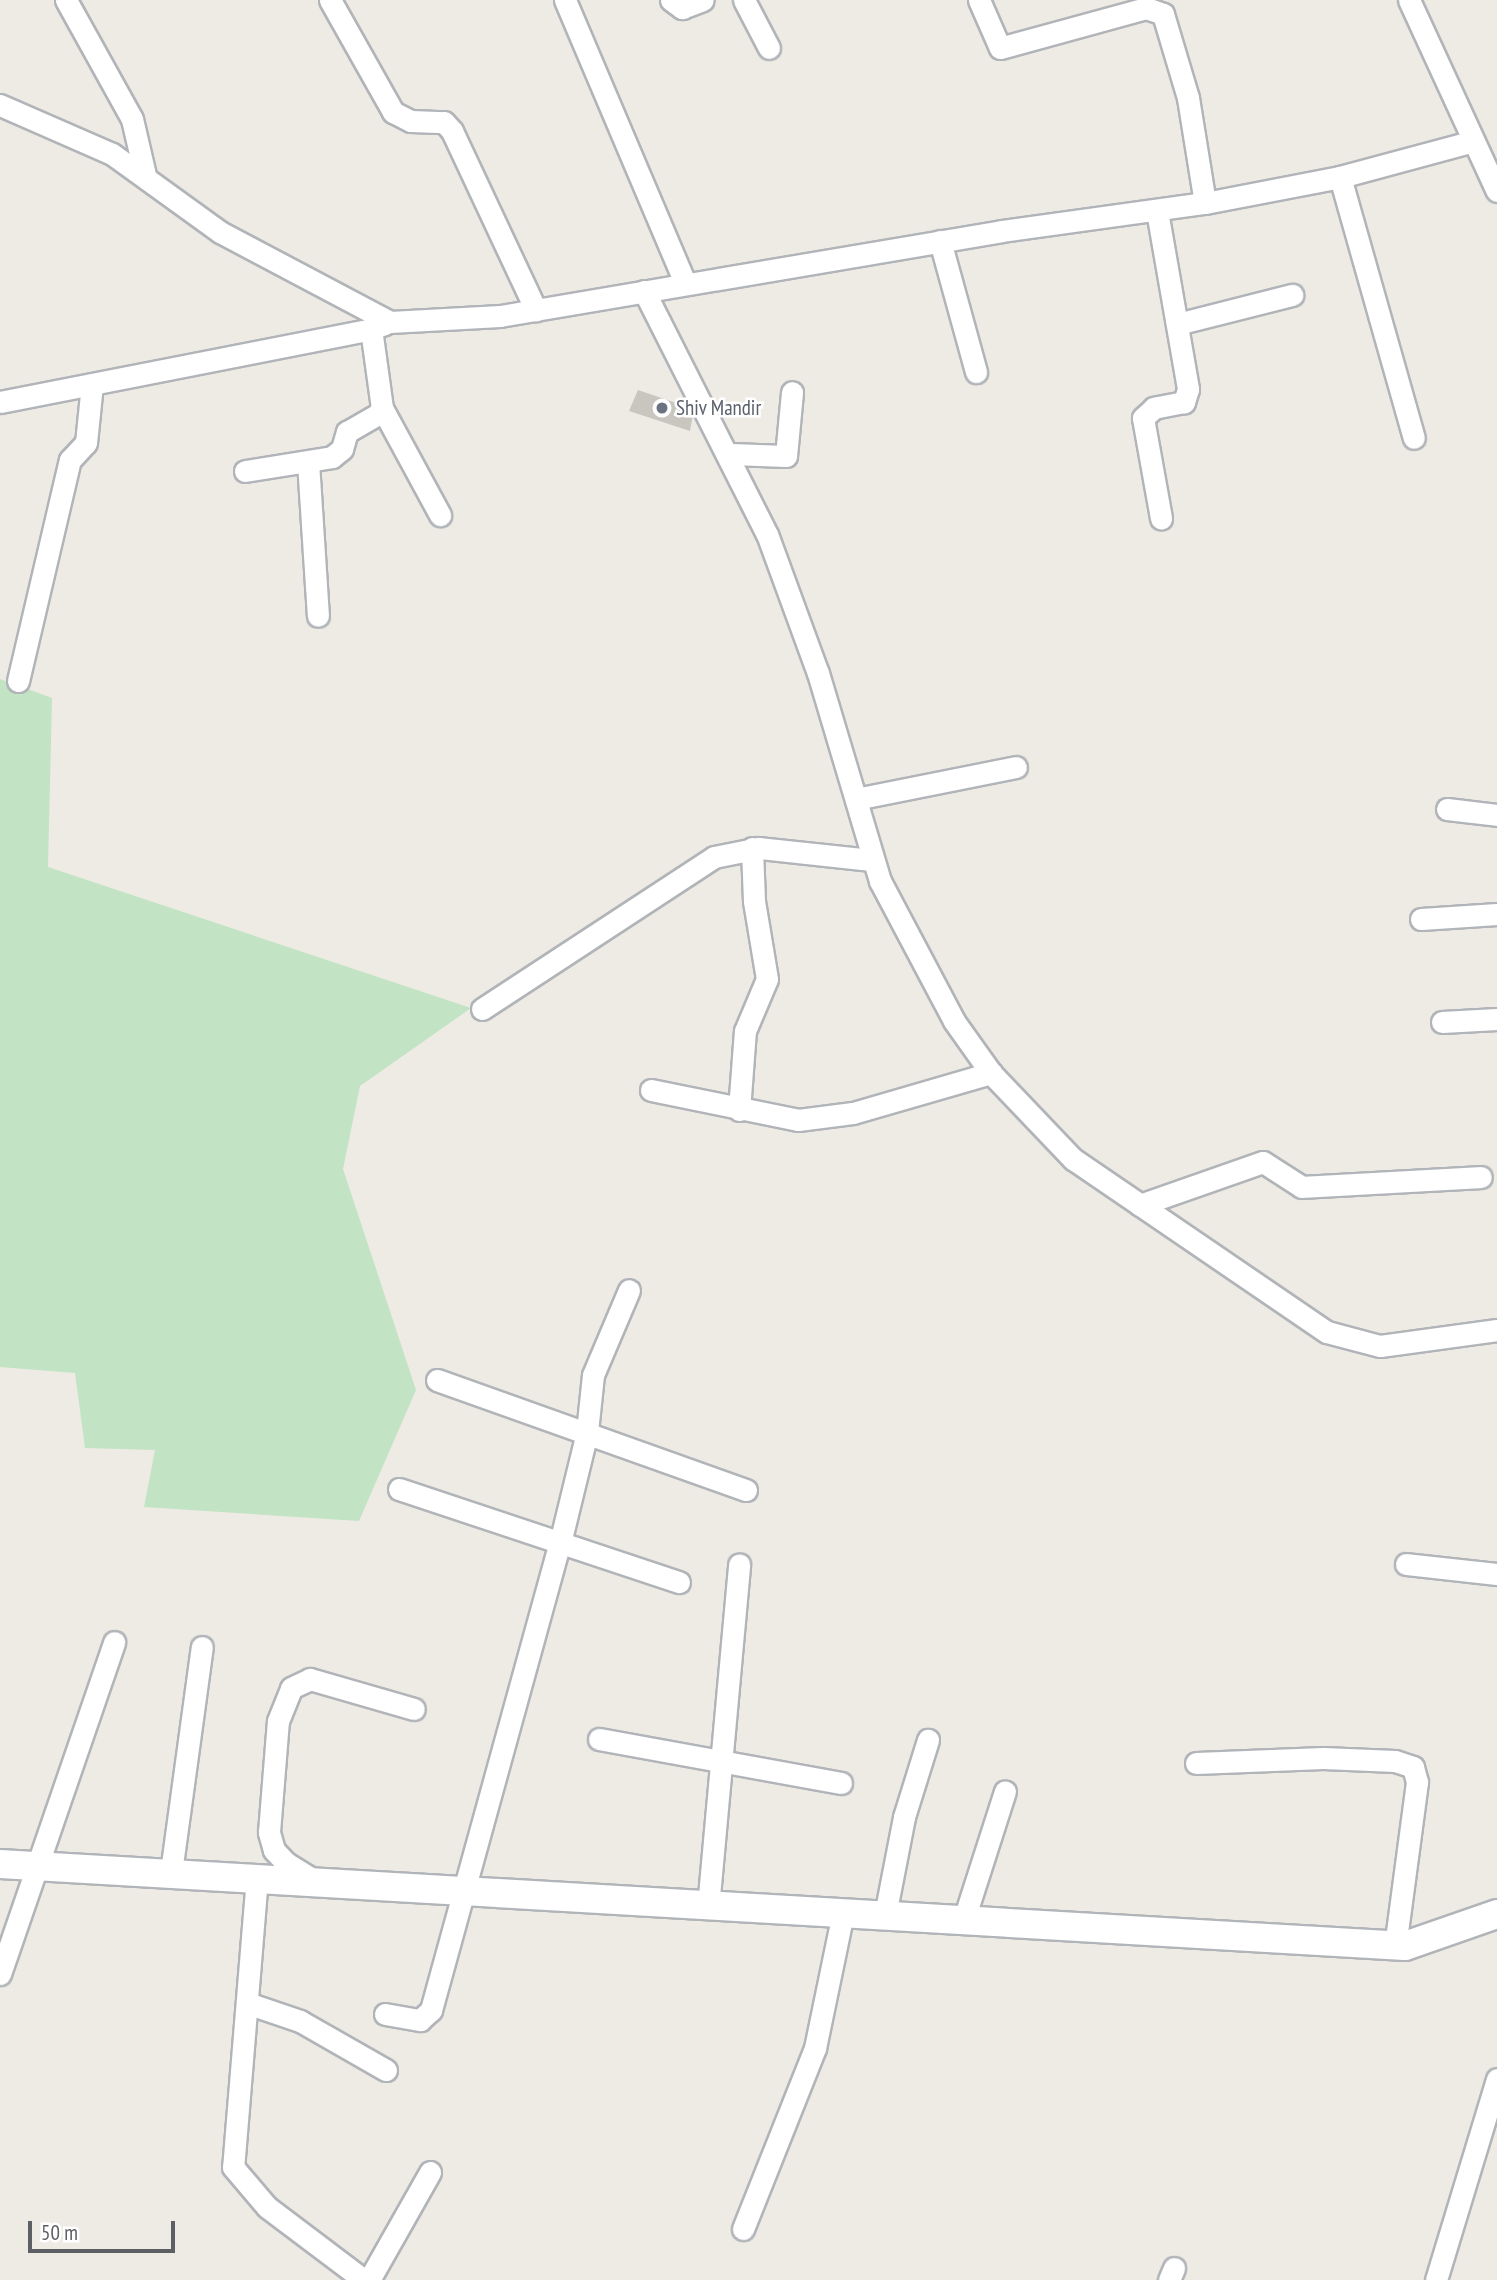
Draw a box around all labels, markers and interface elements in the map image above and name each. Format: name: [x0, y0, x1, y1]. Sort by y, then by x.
place label: Shiv Mandir: [676, 395, 762, 421]
marker: Shiv Mandir: [654, 400, 670, 416]
scale bar: [32, 2206, 178, 2250]
text: 50 m: [41, 2219, 78, 2246]

